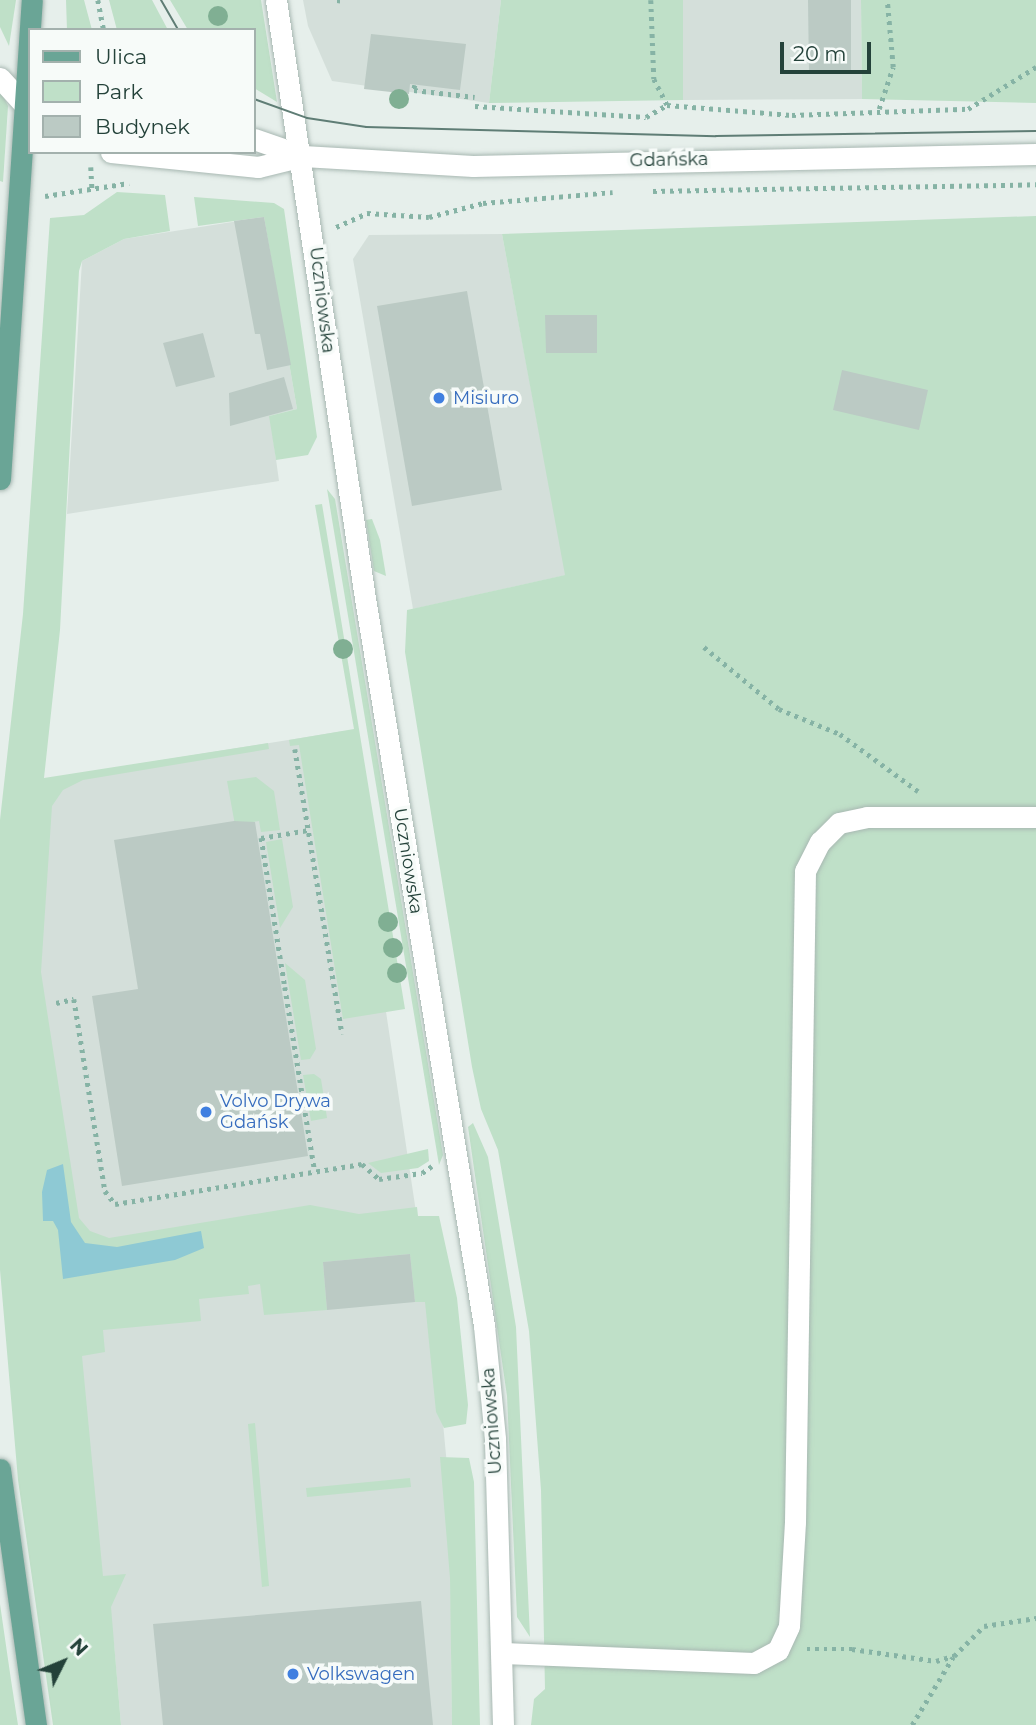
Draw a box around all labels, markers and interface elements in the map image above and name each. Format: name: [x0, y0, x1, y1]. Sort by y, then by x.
legend: [28, 28, 256, 154]
scale bar: [784, 28, 875, 72]
text: 20 m: [793, 41, 847, 66]
text: Ulica: [95, 44, 147, 69]
text: Park: [95, 79, 143, 104]
text: Budynek: [95, 114, 190, 139]
street label: Gdańska: [629, 149, 709, 171]
street label: Uczniowska: [305, 245, 339, 355]
place label: Misiuro: [453, 387, 519, 409]
marker: Misiuro: [431, 390, 447, 406]
street label: Uczniowska: [389, 806, 427, 916]
place label: Volvo Drywa Gdańsk: [220, 1091, 331, 1134]
marker: Volvo Drywa Gdańsk: [198, 1104, 214, 1120]
street label: Uczniowska: [477, 1367, 507, 1475]
north arrow: [28, 1627, 98, 1697]
text: N: [65, 1634, 92, 1661]
place label: Volkswagen: [307, 1663, 415, 1685]
marker: Volkswagen: [285, 1666, 301, 1682]

